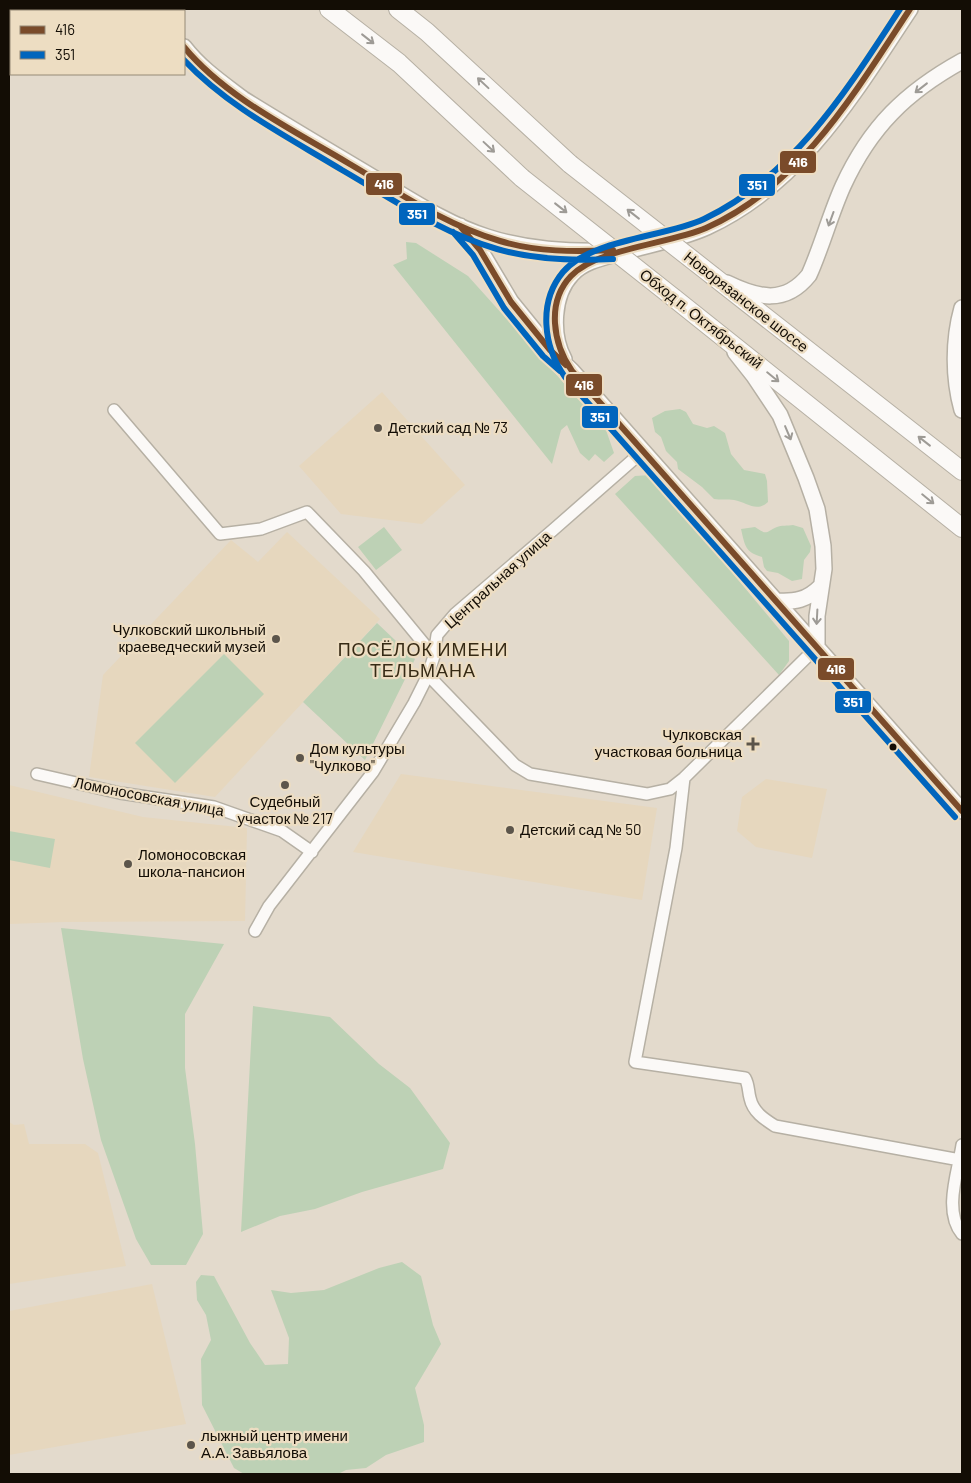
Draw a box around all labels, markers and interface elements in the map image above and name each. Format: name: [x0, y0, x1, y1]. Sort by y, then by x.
legend: [10, 10, 185, 75]
text: 416: [55, 20, 75, 38]
one-way arrow: [361, 33, 374, 44]
text: 351: [55, 45, 75, 63]
one-way arrow: [476, 78, 489, 89]
one-way arrow: [914, 83, 928, 93]
one-way arrow: [483, 141, 496, 153]
line badge: 416: [779, 150, 817, 174]
text: 416: [788, 153, 808, 170]
line badge: 416: [365, 172, 403, 196]
line badge: 351: [738, 173, 776, 197]
text: 416: [374, 175, 394, 192]
text: 351: [747, 176, 767, 193]
line badge: 351: [398, 202, 436, 226]
one-way arrow: [554, 202, 567, 213]
text: 351: [407, 205, 427, 222]
one-way arrow: [627, 208, 640, 219]
one-way arrow: [826, 211, 835, 226]
street label: Новорязанское шоссе: [681, 247, 812, 355]
street label: Обход п. Октябрьский: [637, 265, 767, 372]
one-way arrow: [766, 371, 779, 382]
line badge: 416: [565, 373, 603, 397]
text: 416: [574, 376, 594, 393]
line badge: 351: [581, 405, 619, 429]
text: 351: [590, 408, 610, 425]
place label: Детский сад № 73: [388, 418, 508, 436]
marker: Детский сад № 73: [372, 422, 384, 434]
one-way arrow: [783, 425, 793, 440]
one-way arrow: [918, 435, 931, 446]
one-way arrow: [921, 494, 934, 505]
street label: Центральная улица: [440, 526, 555, 632]
one-way arrow: [813, 609, 822, 625]
place label: Чулковский школьный краеведческий музей: [113, 620, 266, 655]
marker: Чулковский школьный краеведческий музей: [270, 633, 282, 645]
district label: ПОСЁЛОК ИМЕНИ ТЕЛЬМАНА: [338, 638, 508, 681]
line badge: 416: [817, 657, 855, 681]
text: 416: [826, 660, 846, 677]
line badge: 351: [834, 690, 872, 714]
text: 351: [843, 693, 863, 710]
place label: Чулковская участковая больница: [595, 725, 743, 760]
marker: Чулковская участковая больница: [746, 737, 760, 751]
place label: Дом культуры "Чулково": [310, 739, 405, 774]
unlabelled marker: [888, 742, 898, 752]
marker: Дом культуры "Чулково": [294, 752, 306, 764]
street label: Ломоносовская улица: [73, 773, 226, 820]
marker: Судебный участок № 217: [279, 779, 291, 791]
place label: Судебный участок № 217: [237, 792, 333, 827]
place label: Детский сад № 50: [520, 820, 641, 838]
marker: Детский сад № 50: [504, 824, 516, 836]
place label: Ломоносовская школа-пансион: [138, 845, 246, 880]
marker: Ломоносовская школа-пансион: [122, 858, 134, 870]
place label: лыжный центр имени А.А. Завьялова: [201, 1426, 348, 1461]
marker: лыжный центр имени А.А. Завьялова: [185, 1439, 197, 1451]

